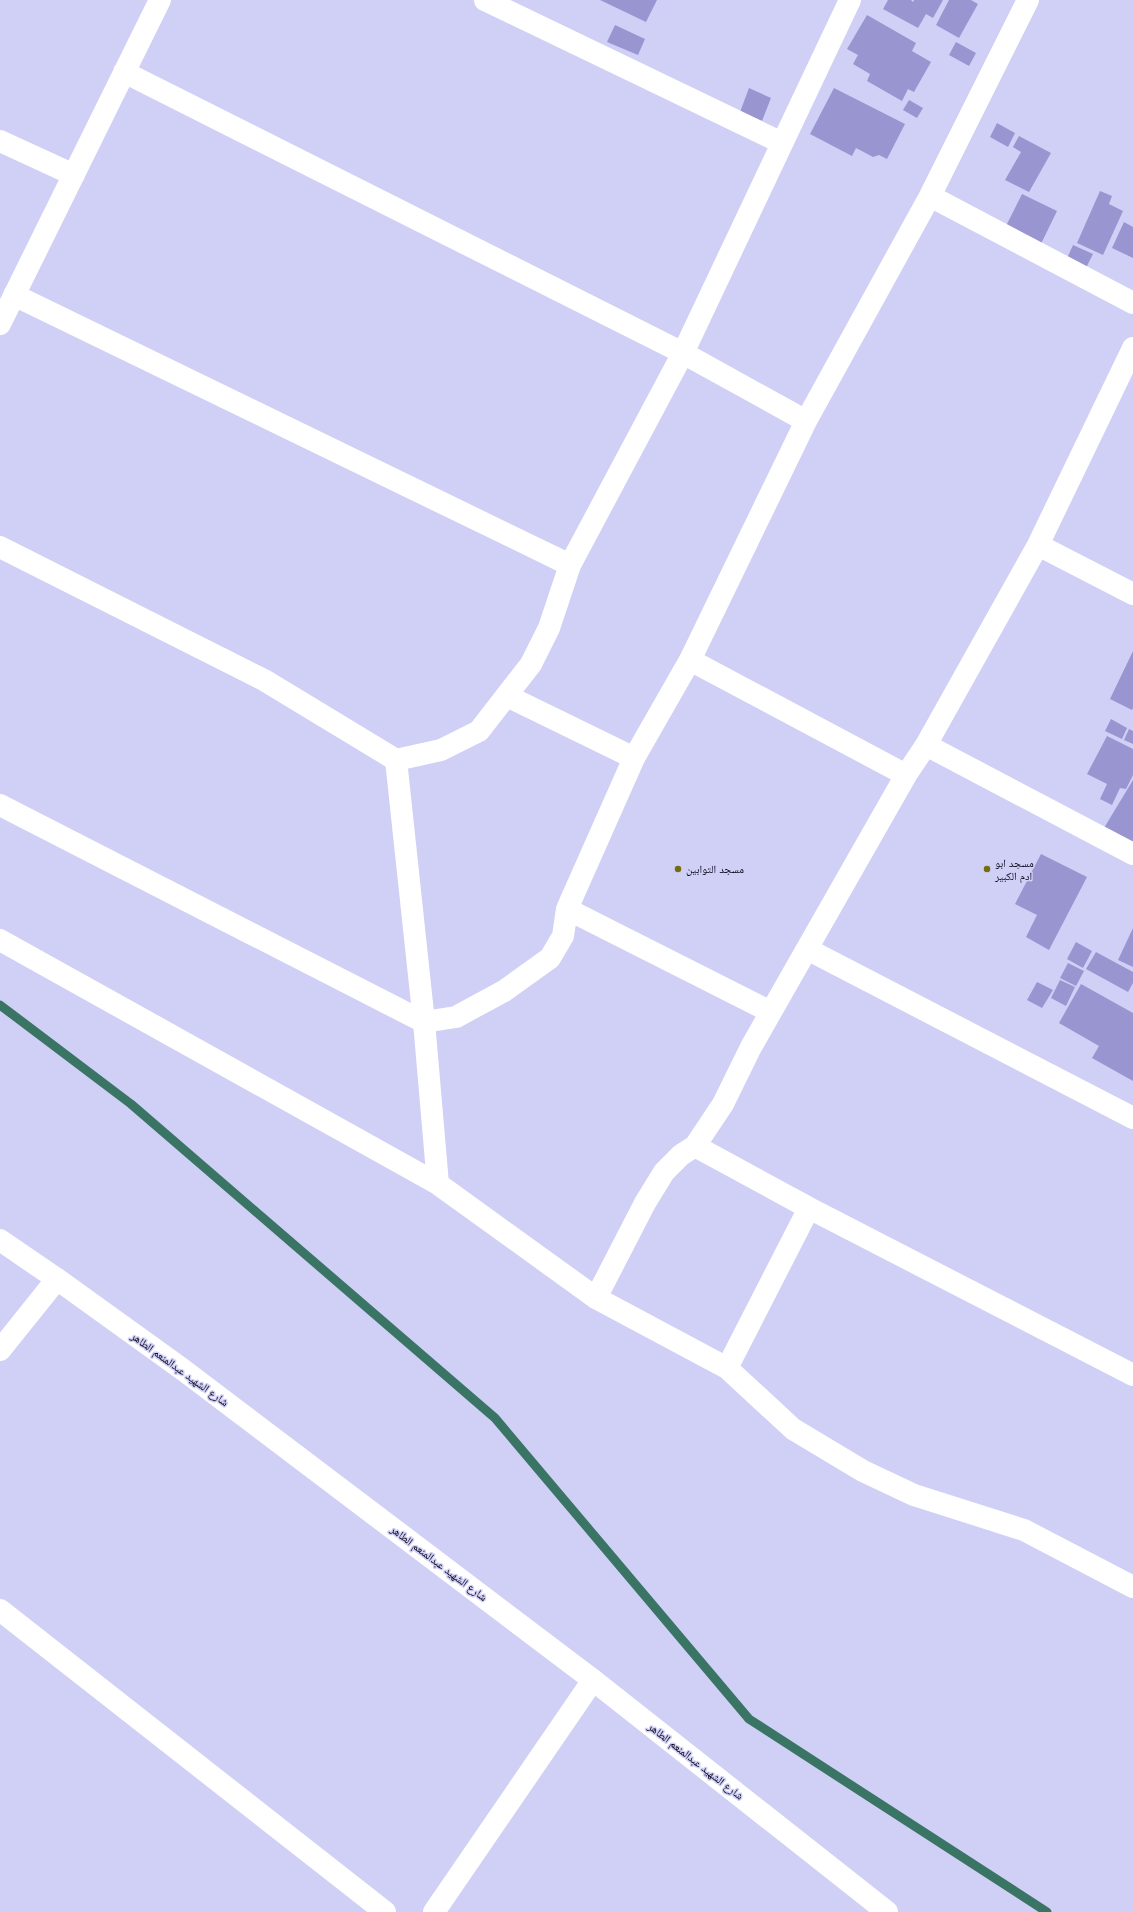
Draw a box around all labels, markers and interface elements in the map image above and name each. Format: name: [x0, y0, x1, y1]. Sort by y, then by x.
place label: مسجد ابو ادم الكبير: [994, 857, 1034, 883]
place label: مسجد التوابين: [686, 863, 744, 876]
marker: مسجد التوابين: [673, 864, 683, 874]
marker: مسجد ابو ادم الكبير: [982, 864, 992, 874]
street label: شارع الشهيد عبدالمنعم الطاهر: [127, 1329, 231, 1410]
street label: شارع الشهيد عبدالمنعم الطاهر: [386, 1522, 489, 1605]
street label: شارع الشهيد عبدالمنعم الطاهر: [644, 1720, 746, 1803]

